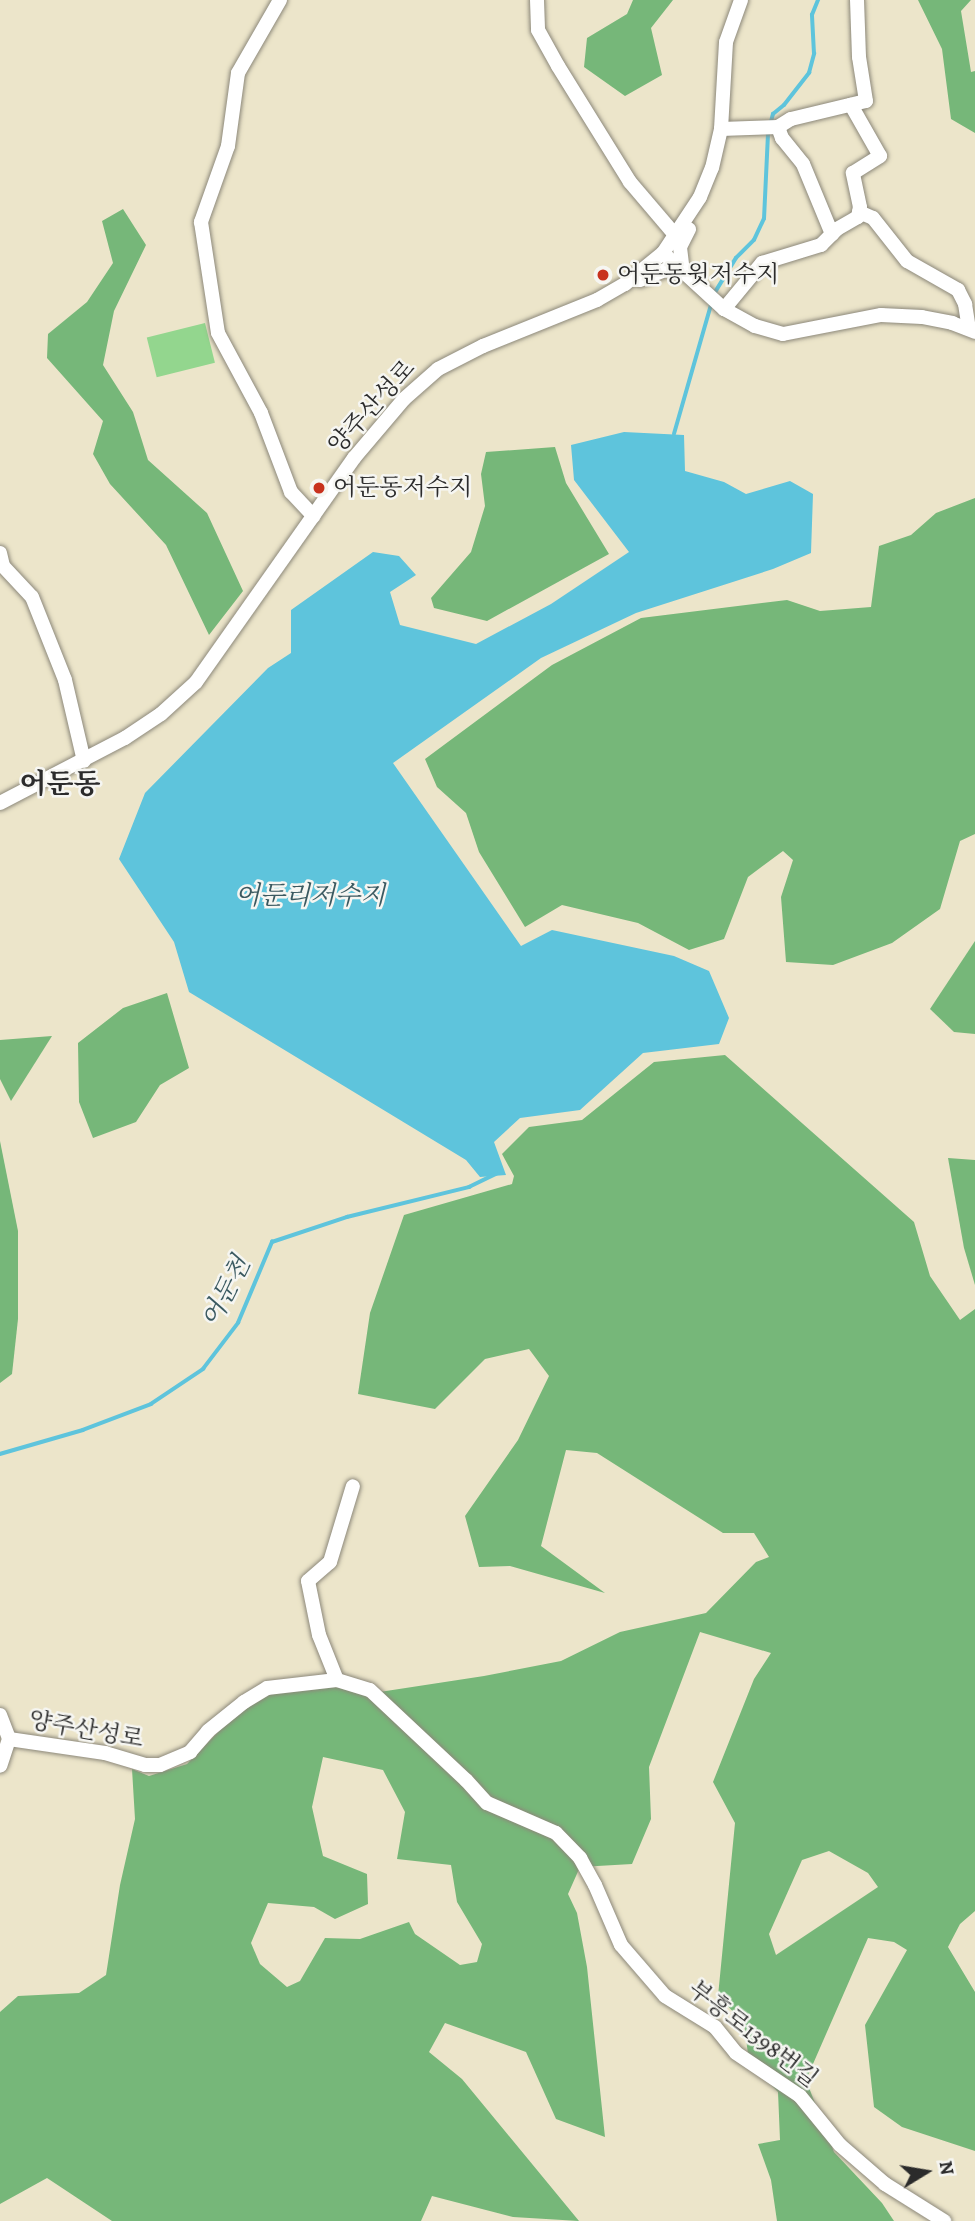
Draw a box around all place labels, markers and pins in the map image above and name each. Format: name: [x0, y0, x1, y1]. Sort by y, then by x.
place label: 어둔동윗저수지: [617, 261, 779, 289]
marker: 어둔동윗저수지: [595, 267, 611, 283]
place label: 어둔동저수지: [333, 474, 472, 502]
marker: 어둔동저수지: [311, 480, 327, 496]

